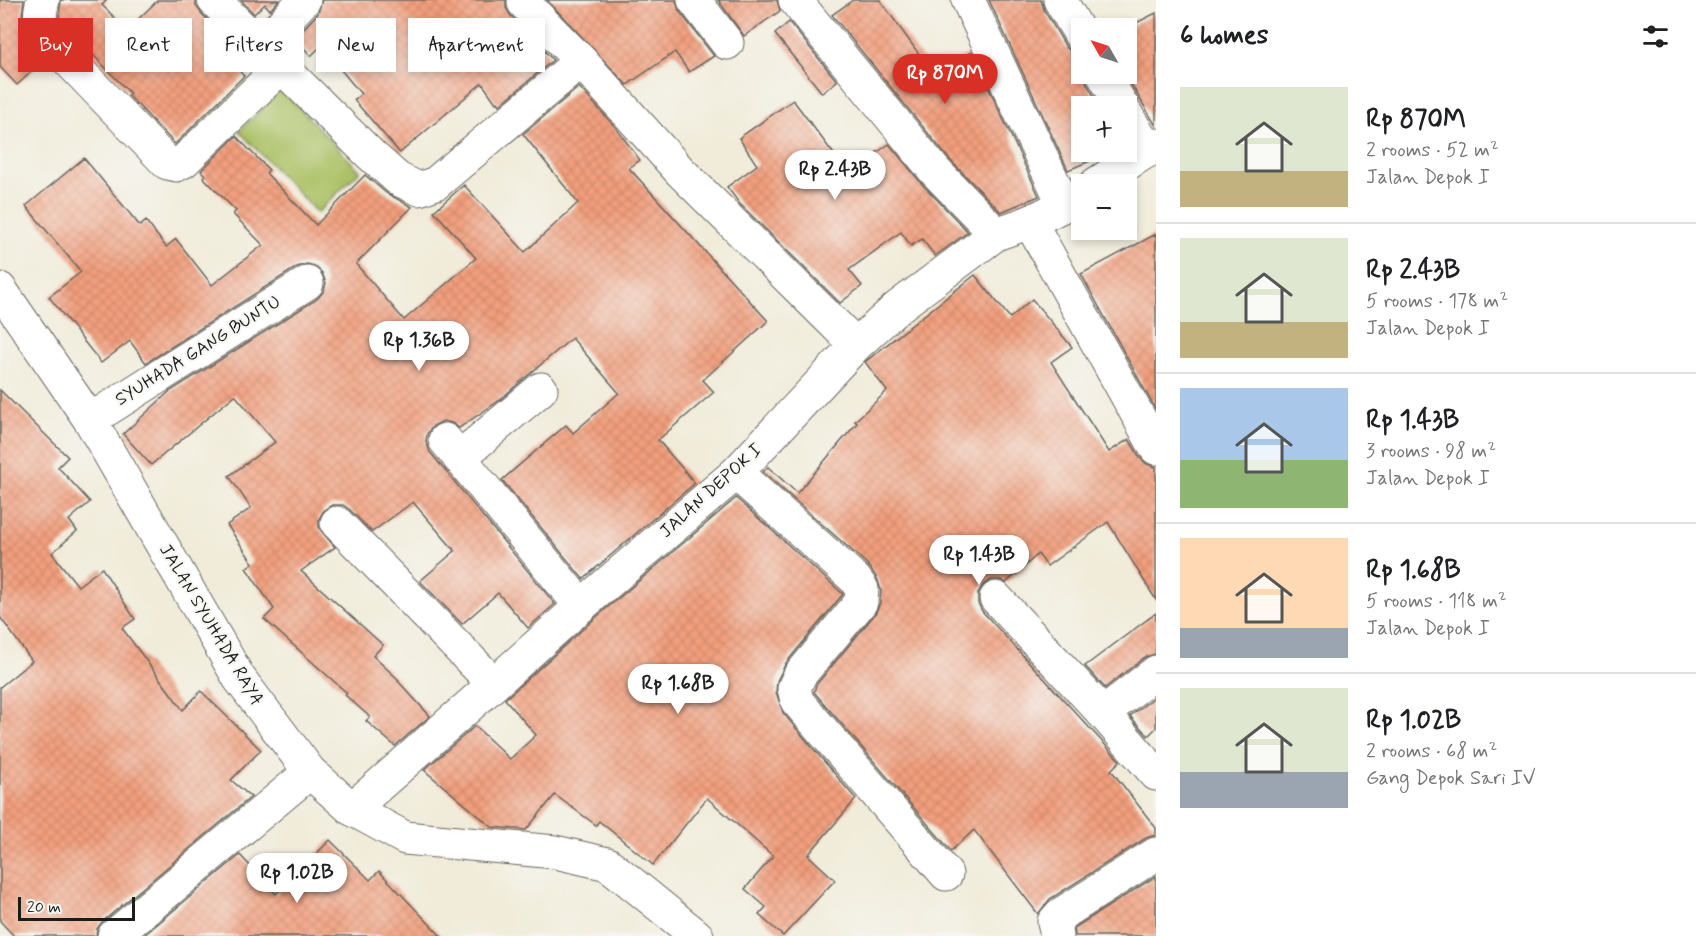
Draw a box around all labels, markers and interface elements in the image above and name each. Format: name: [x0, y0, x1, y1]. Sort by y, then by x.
chip: Buy: [18, 18, 93, 72]
chip: Rent: [105, 18, 192, 72]
chip: Filters: [204, 18, 304, 72]
chip: New: [316, 18, 396, 72]
chip: Apartment: [408, 18, 545, 72]
north arrow: [1071, 18, 1137, 84]
map controls: [1071, 18, 1137, 240]
text: 6 homes: [1180, 19, 1268, 53]
icon: filters: [1639, 20, 1672, 53]
pin: Rp 870M: [890, 54, 1000, 105]
text: Rp 870M: [907, 60, 983, 87]
button: +: [1071, 96, 1137, 162]
text: Rp 870M: [1366, 103, 1466, 137]
icon: home: [1228, 111, 1300, 183]
text: 2 rooms · 52 m²: [1366, 137, 1499, 164]
pin: Rp 2.43B: [773, 150, 897, 201]
text: Rp 2.43B: [799, 156, 871, 183]
text: Jalan Depok I: [1366, 164, 1490, 191]
button: −: [1071, 174, 1137, 240]
text: Rp 2.43B: [1366, 254, 1460, 288]
icon: home: [1228, 262, 1300, 334]
text: 5 rooms · 178 m²: [1366, 288, 1508, 315]
street label: SYUHADA GANG BUNTU: [111, 290, 285, 412]
text: Jalan Depok I: [1366, 315, 1490, 342]
pin: Rp 1.36B: [357, 321, 481, 372]
text: Rp 1.36B: [383, 327, 455, 354]
text: Rp 1.43B: [1366, 404, 1459, 438]
icon: home: [1228, 412, 1300, 484]
street label: JALAN DEPOK I: [655, 438, 767, 544]
text: 3 rooms · 98 m²: [1366, 438, 1496, 465]
text: Jalan Depok I: [1366, 465, 1490, 492]
pin: Rp 1.43B: [917, 535, 1041, 586]
street label: JALAN SYUHADA RAYA: [153, 540, 269, 710]
text: Rp 1.43B: [943, 541, 1015, 568]
text: Rp 1.68B: [1366, 554, 1461, 588]
icon: home: [1228, 562, 1300, 634]
text: 5 rooms · 118 m²: [1366, 588, 1507, 615]
text: Jalan Depok I: [1366, 615, 1490, 642]
pin: Rp 1.68B: [616, 664, 740, 715]
text: Rp 1.68B: [642, 670, 714, 697]
text: Rp 1.02B: [1366, 704, 1461, 738]
icon: home: [1228, 712, 1300, 784]
text: 2 rooms · 68 m²: [1366, 738, 1497, 765]
text: Gang Depok Sari IV: [1366, 765, 1536, 792]
pin: Rp 1.02B: [235, 853, 359, 904]
text: Rp 1.02B: [260, 859, 334, 886]
scale bar: [18, 894, 135, 922]
text: 20 m: [27, 897, 61, 918]

